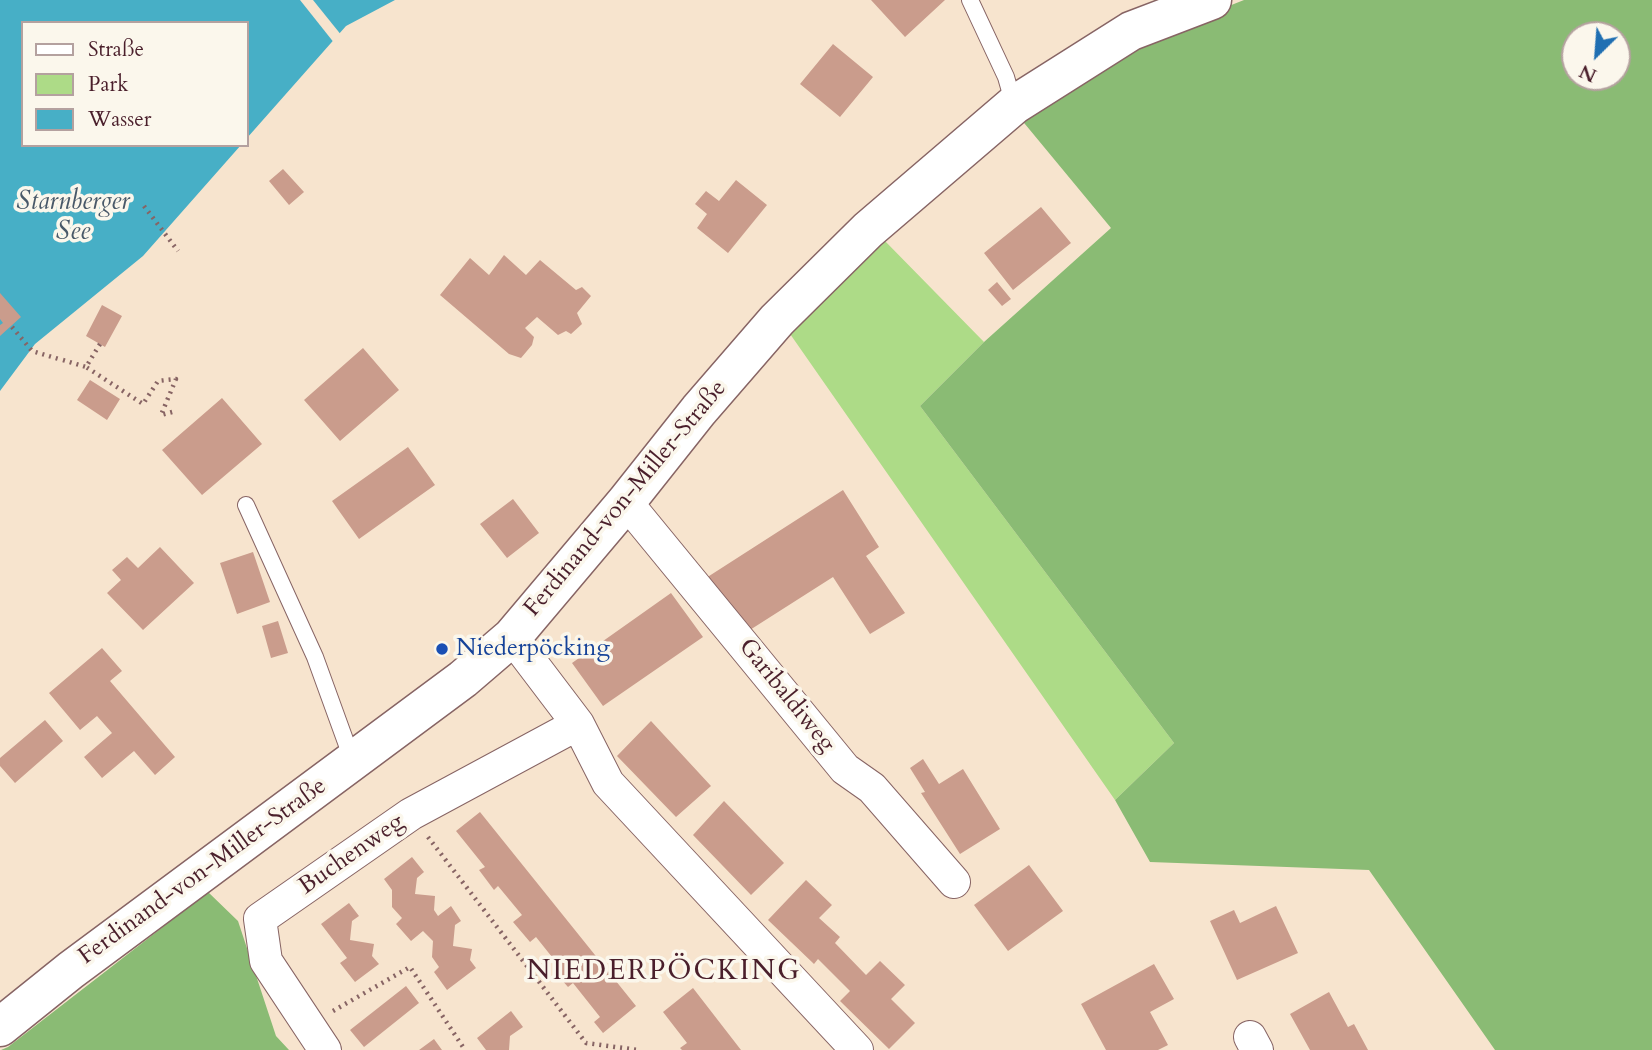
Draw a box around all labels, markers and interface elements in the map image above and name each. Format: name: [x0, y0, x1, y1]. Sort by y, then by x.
legend: [21, 21, 248, 147]
north arrow: [1561, 21, 1631, 91]
text: Straße: [88, 35, 144, 64]
text: N: [1575, 58, 1601, 88]
text: Park: [88, 70, 128, 99]
text: Wasser: [88, 105, 152, 134]
water label: Starnberger See: [16, 187, 130, 248]
street label: Ferdinand-von-Miller-Straße: [519, 375, 733, 623]
street label: Garibaldiweg: [732, 634, 840, 758]
place label: Niederpöcking: [456, 635, 610, 663]
marker: Niederpöcking: [434, 641, 450, 657]
street label: Ferdinand-von-Miller-Straße: [73, 772, 333, 972]
street label: Buchenweg: [294, 808, 410, 902]
district label: NIEDERPÖCKING: [528, 956, 800, 990]

